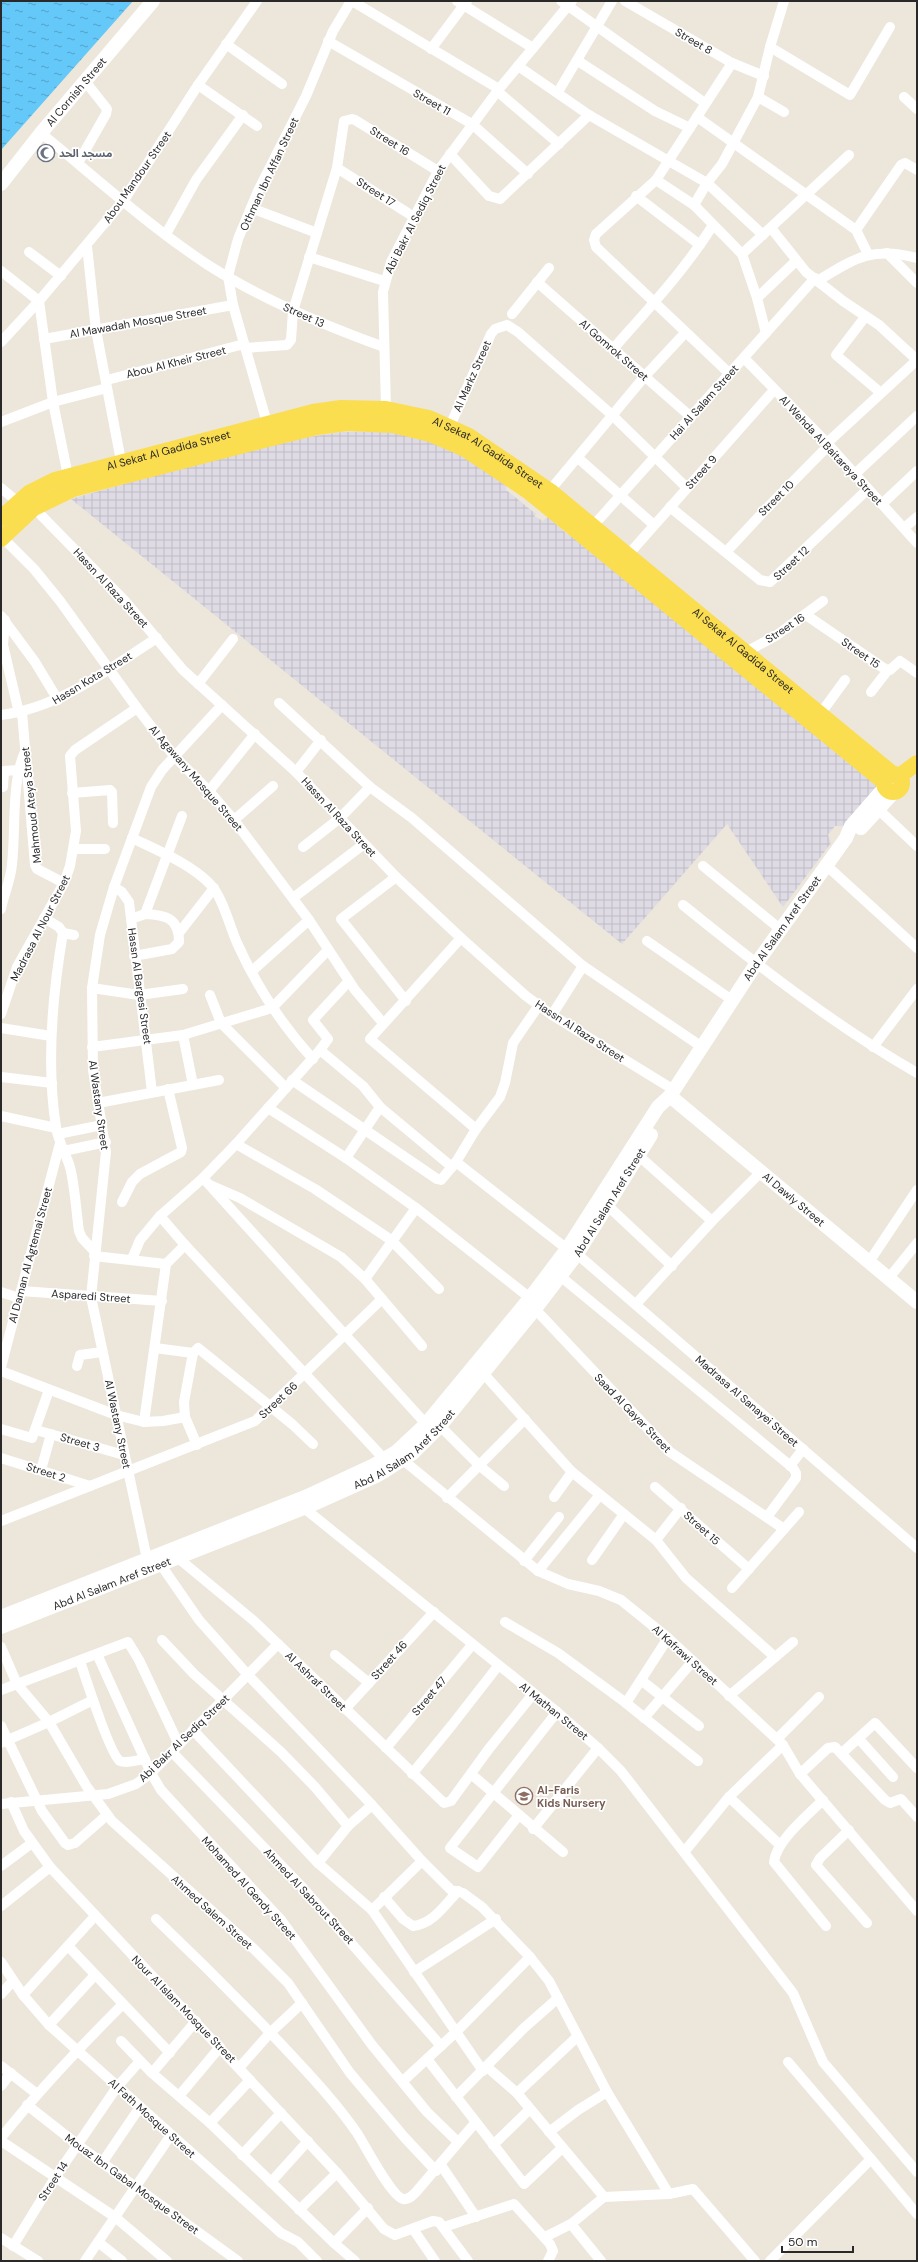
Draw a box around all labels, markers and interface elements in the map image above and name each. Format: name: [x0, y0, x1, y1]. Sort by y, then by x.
street label: Street 8: [673, 25, 715, 57]
street label: Al Cornish Street: [43, 54, 109, 129]
street label: Street 11: [411, 86, 453, 118]
street label: Othman Ibn Affan Street: [237, 115, 301, 233]
street label: Street 16: [367, 123, 413, 159]
street label: Abou Mandour Street: [100, 128, 174, 226]
mosque icon: مسجد الحد: [36, 143, 56, 163]
place label: مسجد الحد: [59, 146, 112, 160]
street label: Abi Bakr Al Sediq Street: [381, 162, 449, 276]
street label: Street 17: [354, 174, 398, 210]
street label: Street 13: [281, 300, 327, 330]
street label: Al Mawadah Mosque Street: [68, 303, 208, 341]
street label: Al Gomrok Street: [576, 316, 652, 384]
street label: Al Markz Street: [450, 338, 494, 414]
street label: Abou Al Kheir Street: [125, 343, 227, 381]
street label: Hai Al Salam Street: [667, 361, 741, 443]
street label: Al Wehda Al Baitareya Street: [776, 392, 886, 508]
street label: Al Sekat Al Gadida Street: [430, 413, 546, 491]
street label: Al Sekat Al Gadida Street: [105, 427, 232, 473]
street label: Street 9: [682, 452, 720, 492]
street label: Street 10: [755, 477, 797, 519]
street label: Street 12: [770, 543, 812, 583]
street label: Hassn Al Raza Street: [70, 545, 152, 631]
street label: Al Sekat Al Gadida Street: [690, 605, 797, 697]
street label: Street 16: [763, 610, 808, 646]
street label: Street 15: [839, 635, 883, 672]
street label: Hassn Kota Street: [50, 649, 134, 707]
street label: Al Agawany Mosque Street: [146, 722, 246, 834]
street label: Mahmoud Ateya Street: [18, 746, 44, 864]
street label: Hassn Al Raza Street: [298, 774, 380, 860]
street label: Madrasa Al Nour Street: [7, 872, 73, 984]
street label: Abd Al Salam Aref Street: [740, 873, 824, 983]
street label: Hassn Al Bargesi Street: [125, 927, 155, 1045]
street label: Hassn Al Raza Street: [533, 997, 627, 1065]
street label: Al Wastany Street: [86, 1059, 112, 1151]
street label: Abd Al Salam Aref Street: [570, 1145, 648, 1259]
street label: Al Dawly Street: [759, 1169, 828, 1229]
street label: Al Daman Al Agtemai Street: [5, 1185, 55, 1325]
street label: Asparedi Street: [51, 1286, 131, 1306]
street label: Madrasa Al Sanayei Street: [692, 1352, 802, 1450]
street label: Saad Al Gayar Street: [592, 1370, 674, 1456]
street label: Al Wastany Street: [102, 1378, 134, 1470]
street label: Street 66: [256, 1378, 300, 1421]
street label: Abd Al Salam Aref Street: [351, 1406, 458, 1492]
street label: Street 3: [59, 1430, 101, 1454]
street label: Street 2: [25, 1459, 67, 1485]
street label: Street 15: [681, 1508, 723, 1548]
street label: Abd Al Salam Aref Street: [51, 1554, 173, 1613]
street label: Al Kafrawi Street: [649, 1622, 721, 1688]
street label: Street 46: [368, 1638, 410, 1682]
street label: Al Ashraf Street: [282, 1648, 350, 1714]
street label: Street 47: [409, 1674, 449, 1718]
street label: Al Mathan Street: [517, 1679, 591, 1743]
street label: Abi Bakr Al Sediq Street: [136, 1691, 232, 1785]
place label: Al-Faris Kids Nursery: [537, 1783, 606, 1810]
school or university icon: Al-Faris Kids Nursery: [514, 1786, 534, 1806]
street label: Mohamed Al Gendy Street: [199, 1833, 299, 1943]
street label: Ahmed Al Sabrout Street: [261, 1845, 357, 1947]
street label: Ahmed Salem Street: [168, 1872, 256, 1952]
street label: Nour Al Islam Mosque Street: [129, 1952, 239, 2066]
street label: Al Fath Mosque Street: [106, 2075, 198, 2161]
street label: Mouaz Ibn Gabal Mosque Street: [62, 2131, 202, 2237]
street label: Street 14: [35, 2158, 71, 2203]
scale bar: [782, 2228, 853, 2254]
text: 50 m: [788, 2234, 817, 2250]

